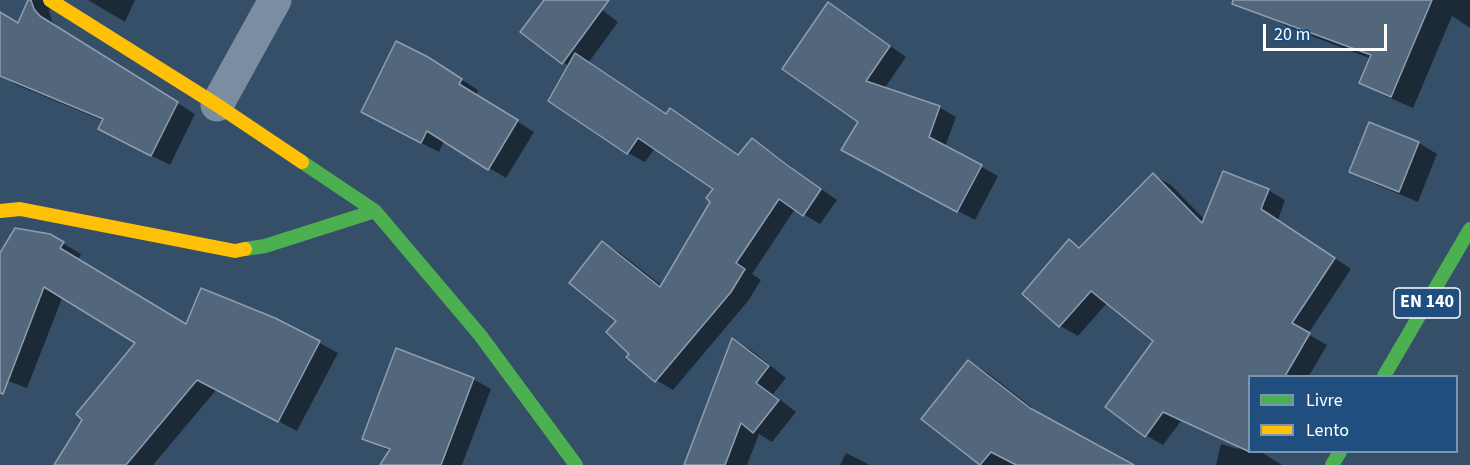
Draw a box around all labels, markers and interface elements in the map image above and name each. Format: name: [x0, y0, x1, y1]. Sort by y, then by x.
scale bar: [1266, 12, 1390, 50]
text: 20 m: [1274, 22, 1310, 47]
road number: EN 140: [1394, 288, 1460, 318]
legend: [1248, 375, 1458, 453]
text: Livre: [1306, 388, 1343, 413]
text: Lento: [1306, 418, 1349, 443]

